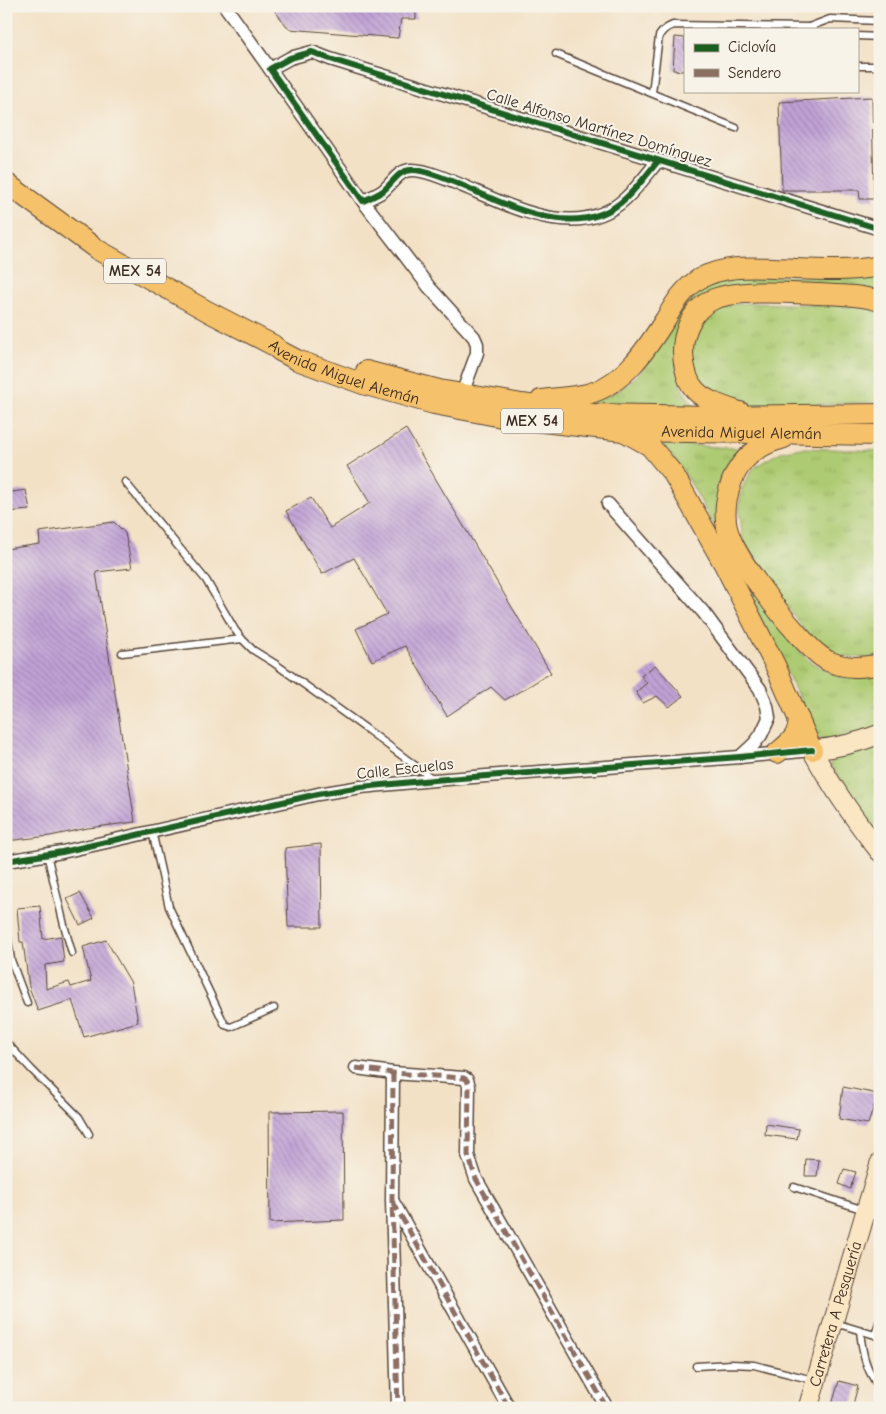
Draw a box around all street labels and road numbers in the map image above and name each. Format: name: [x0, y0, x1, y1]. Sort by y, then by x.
street label: Calle Alfonso Martínez Domínguez: [484, 85, 714, 171]
road number: MEX 54: [104, 258, 166, 284]
street label: Avenida Miguel Alemán: [265, 336, 422, 409]
road number: MEX 54: [501, 408, 563, 434]
street label: Avenida Miguel Alemán: [661, 423, 822, 443]
street label: Calle Escuelas: [356, 755, 455, 783]
street label: Carretera A Pesquería: [806, 1239, 866, 1389]

